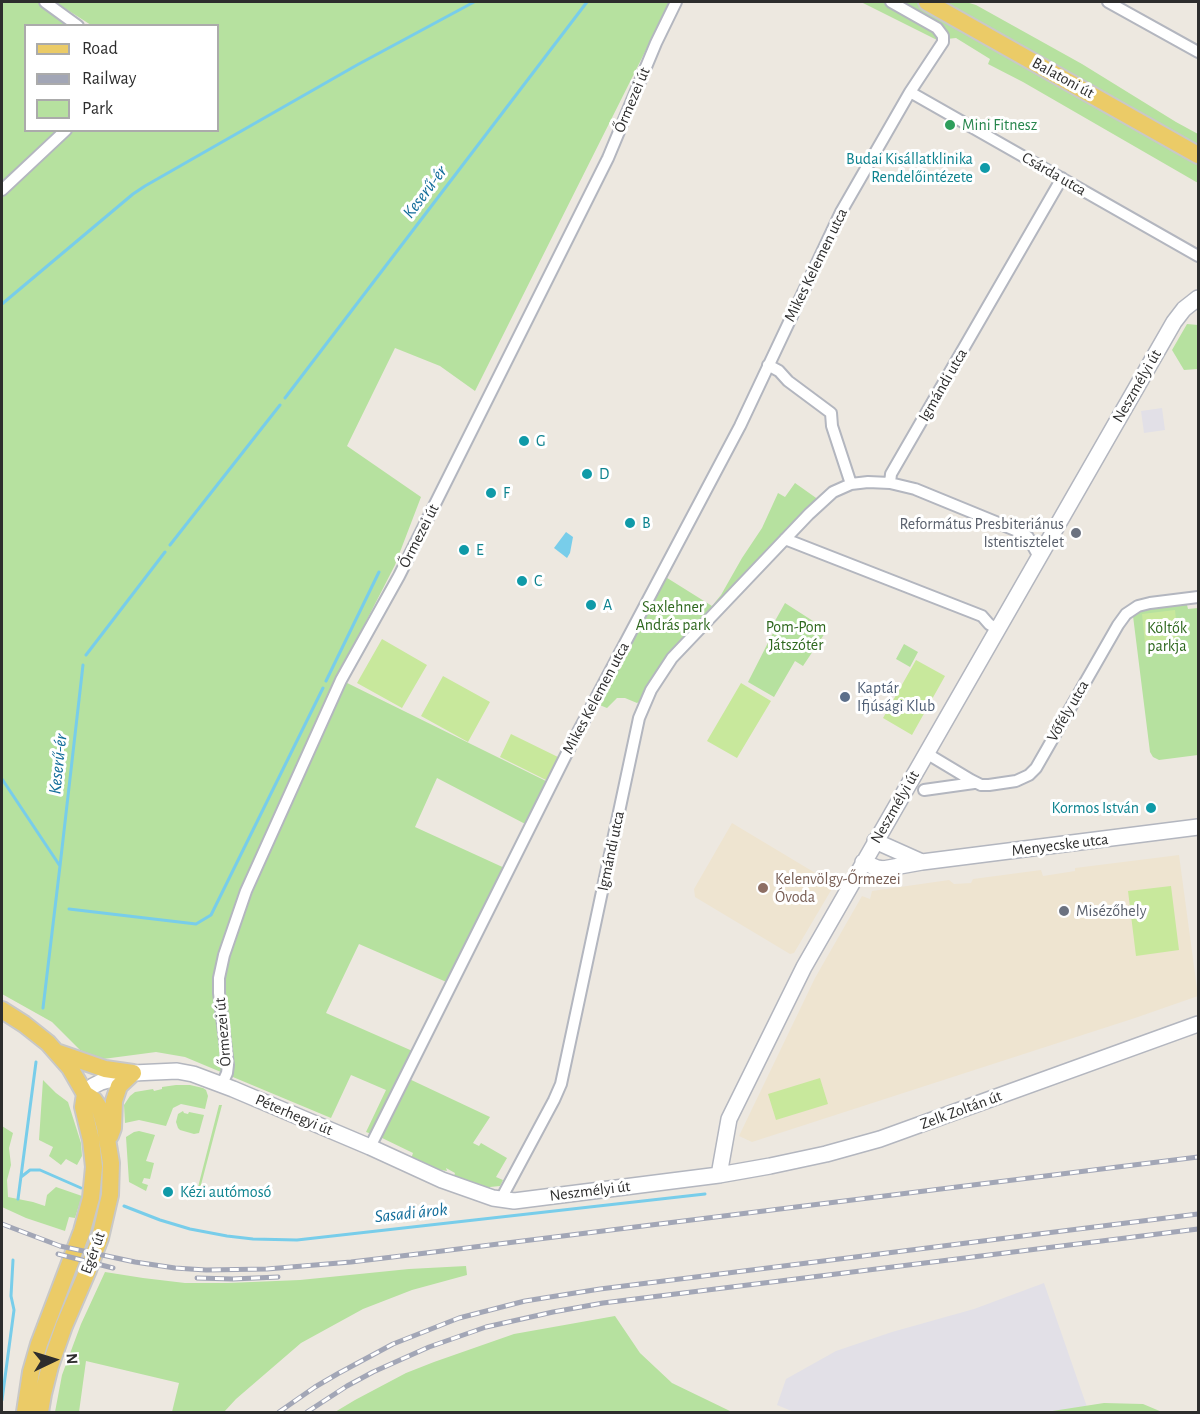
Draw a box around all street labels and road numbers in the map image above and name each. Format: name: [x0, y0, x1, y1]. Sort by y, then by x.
street label: Balatoni út: [1029, 53, 1097, 103]
street label: Őrmezei út: [610, 64, 654, 136]
street label: Csárda utca: [1018, 148, 1090, 200]
street label: Mikes Kelemen utca: [780, 205, 852, 325]
street label: Igmándi utca: [914, 345, 972, 425]
street label: Neszmélyi út: [1108, 346, 1166, 426]
street label: Őrmezei út: [395, 501, 443, 571]
street label: Mikes Kelemen utca: [558, 639, 634, 757]
street label: Vőfély utca: [1043, 677, 1093, 745]
street label: Neszmélyi út: [866, 767, 924, 847]
street label: Igmándi utca: [593, 809, 629, 893]
street label: Menyecske utca: [1011, 830, 1109, 860]
street label: Őrmezei út: [210, 997, 236, 1067]
street label: Zelk Zoltán út: [917, 1086, 1005, 1134]
street label: Péterhegyi út: [252, 1090, 336, 1140]
street label: Neszmélyi út: [549, 1177, 631, 1205]
street label: Egér út: [77, 1229, 109, 1277]

